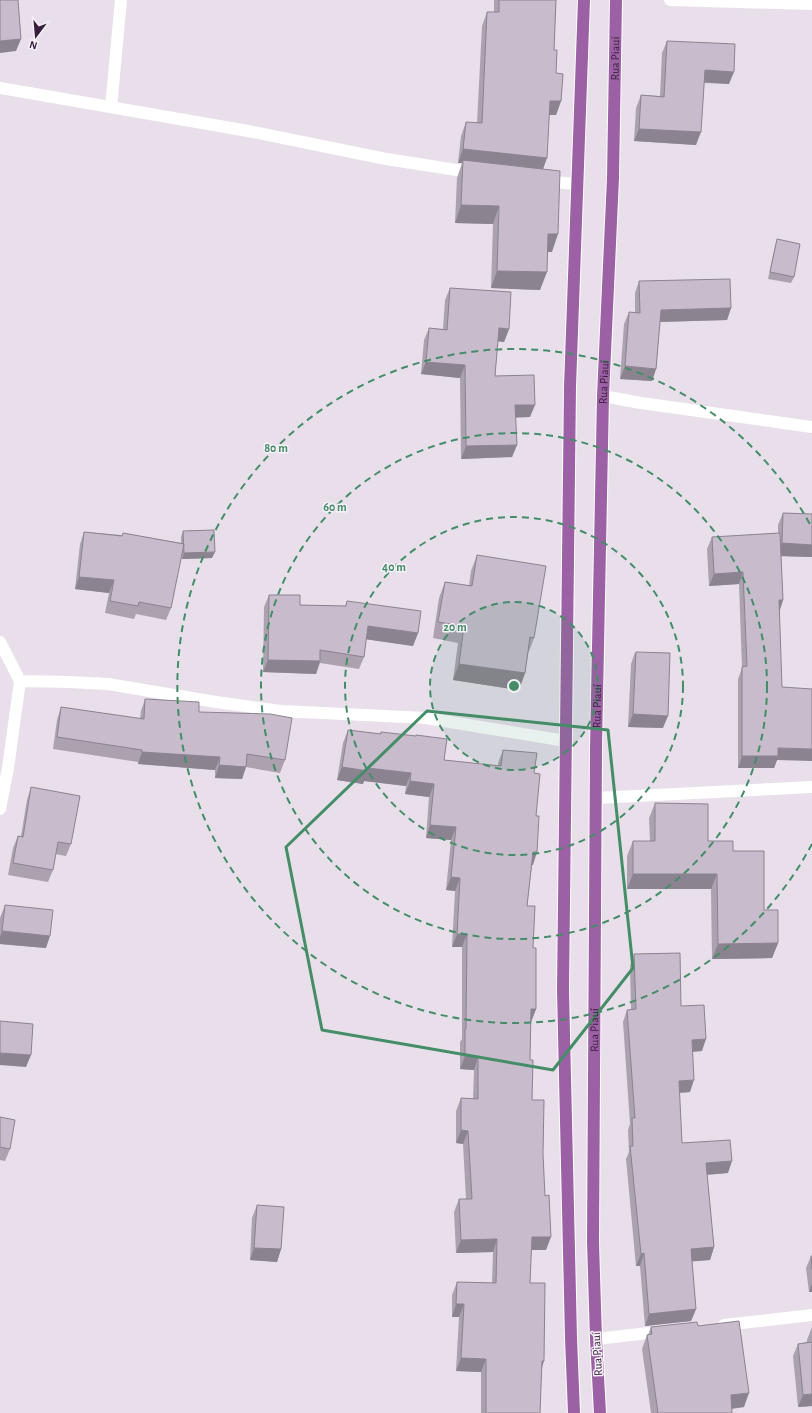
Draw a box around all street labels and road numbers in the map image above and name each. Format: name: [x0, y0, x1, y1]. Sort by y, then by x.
street label: Rua Piauí: [609, 36, 621, 80]
street label: Rua Piauí: [597, 360, 611, 404]
street label: Rua Piauí: [590, 684, 603, 728]
street label: Rua Piauí: [588, 1008, 600, 1052]
street label: Rua Piauí: [590, 1332, 604, 1376]

